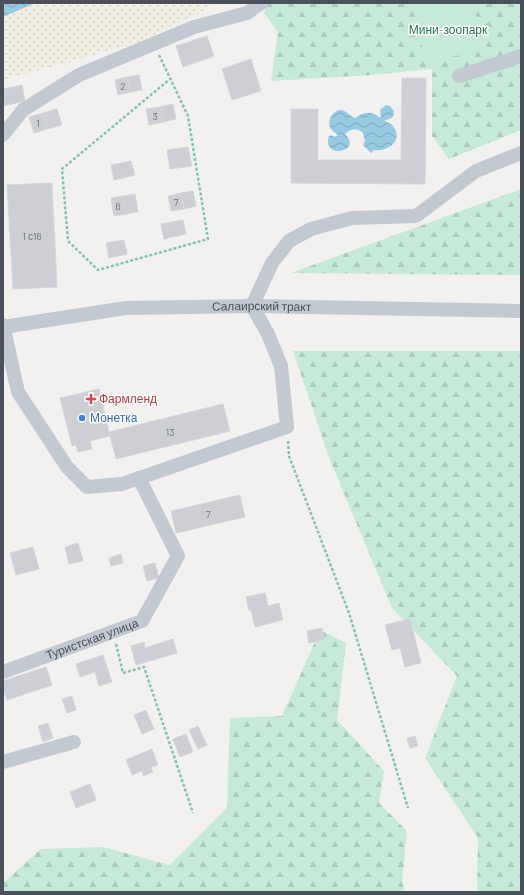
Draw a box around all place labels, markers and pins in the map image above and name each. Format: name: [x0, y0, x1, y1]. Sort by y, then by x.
place label: Фармленд: [99, 391, 157, 406]
marker: Фармленд: [86, 394, 96, 404]
place label: Монетка: [90, 410, 138, 424]
marker: Монетка: [77, 413, 87, 423]

